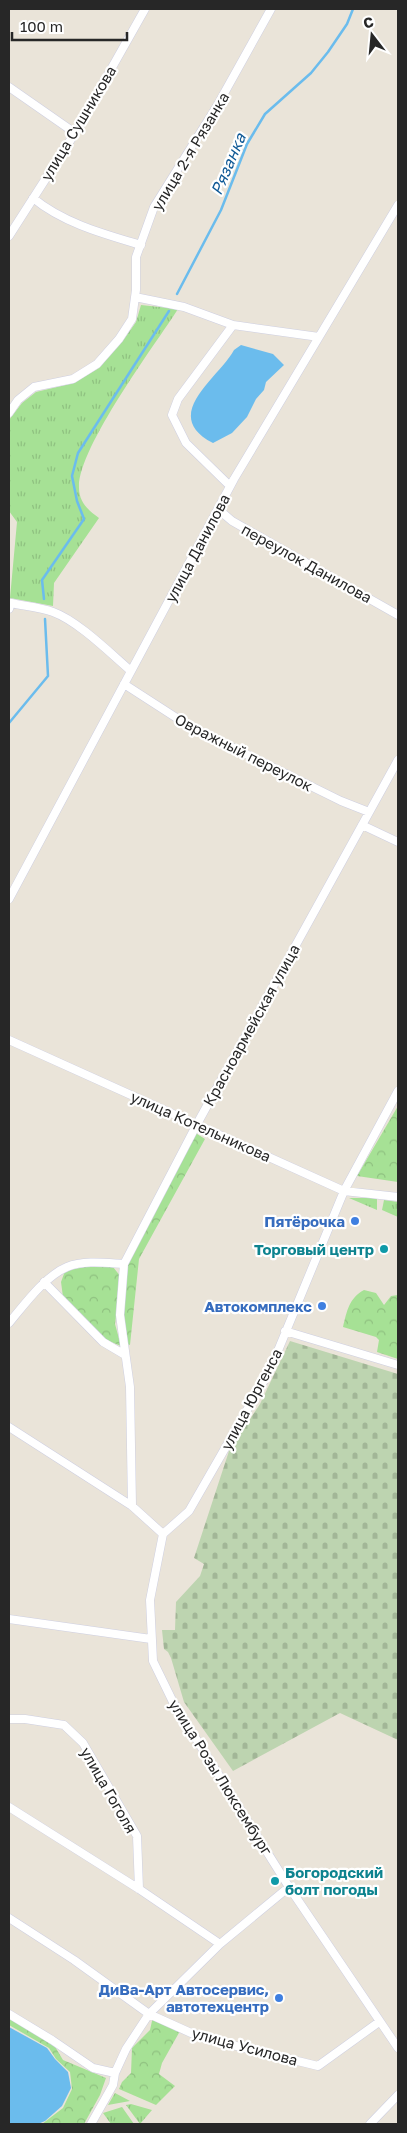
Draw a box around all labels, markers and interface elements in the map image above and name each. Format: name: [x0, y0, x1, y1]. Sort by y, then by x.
scale bar: [12, 10, 128, 42]
north arrow: [347, 10, 397, 60]
text: С: [361, 12, 375, 32]
text: 100 m: [20, 17, 63, 35]
street label: улица Сушникова: [37, 62, 119, 184]
street label: улица 2-я Рязанка: [147, 88, 233, 214]
water label: Рязанка: [206, 130, 250, 198]
street label: улица Данилова: [161, 491, 233, 605]
street label: переулок Данилова: [239, 520, 375, 606]
street label: Овражный переулок: [172, 709, 316, 795]
street label: Красноармейская улица: [199, 941, 303, 1109]
street label: улица Котельникова: [128, 1087, 274, 1165]
place label: Пятёрочка: [264, 1212, 345, 1230]
marker: Пятёрочка: [349, 1215, 361, 1227]
place label: Торговый центр: [254, 1240, 374, 1258]
marker: Торговый центр: [378, 1243, 390, 1255]
place label: Автокомплекс: [204, 1297, 312, 1315]
marker: Автокомплекс: [316, 1300, 328, 1312]
street label: улица Юргенса: [217, 1345, 285, 1453]
street label: улица Розы Люксембург: [166, 1696, 276, 1858]
street label: улица Гоголя: [77, 1744, 141, 1836]
place label: Богородский болт погоды: [285, 1863, 383, 1898]
marker: Богородский болт погоды: [269, 1875, 281, 1887]
place label: ДиВа-Арт Автосервис, автотехцентр: [99, 1980, 269, 2015]
marker: ДиВа-Арт Автосервис, автотехцентр: [273, 1992, 285, 2004]
street label: улица Усилова: [190, 2023, 300, 2069]

